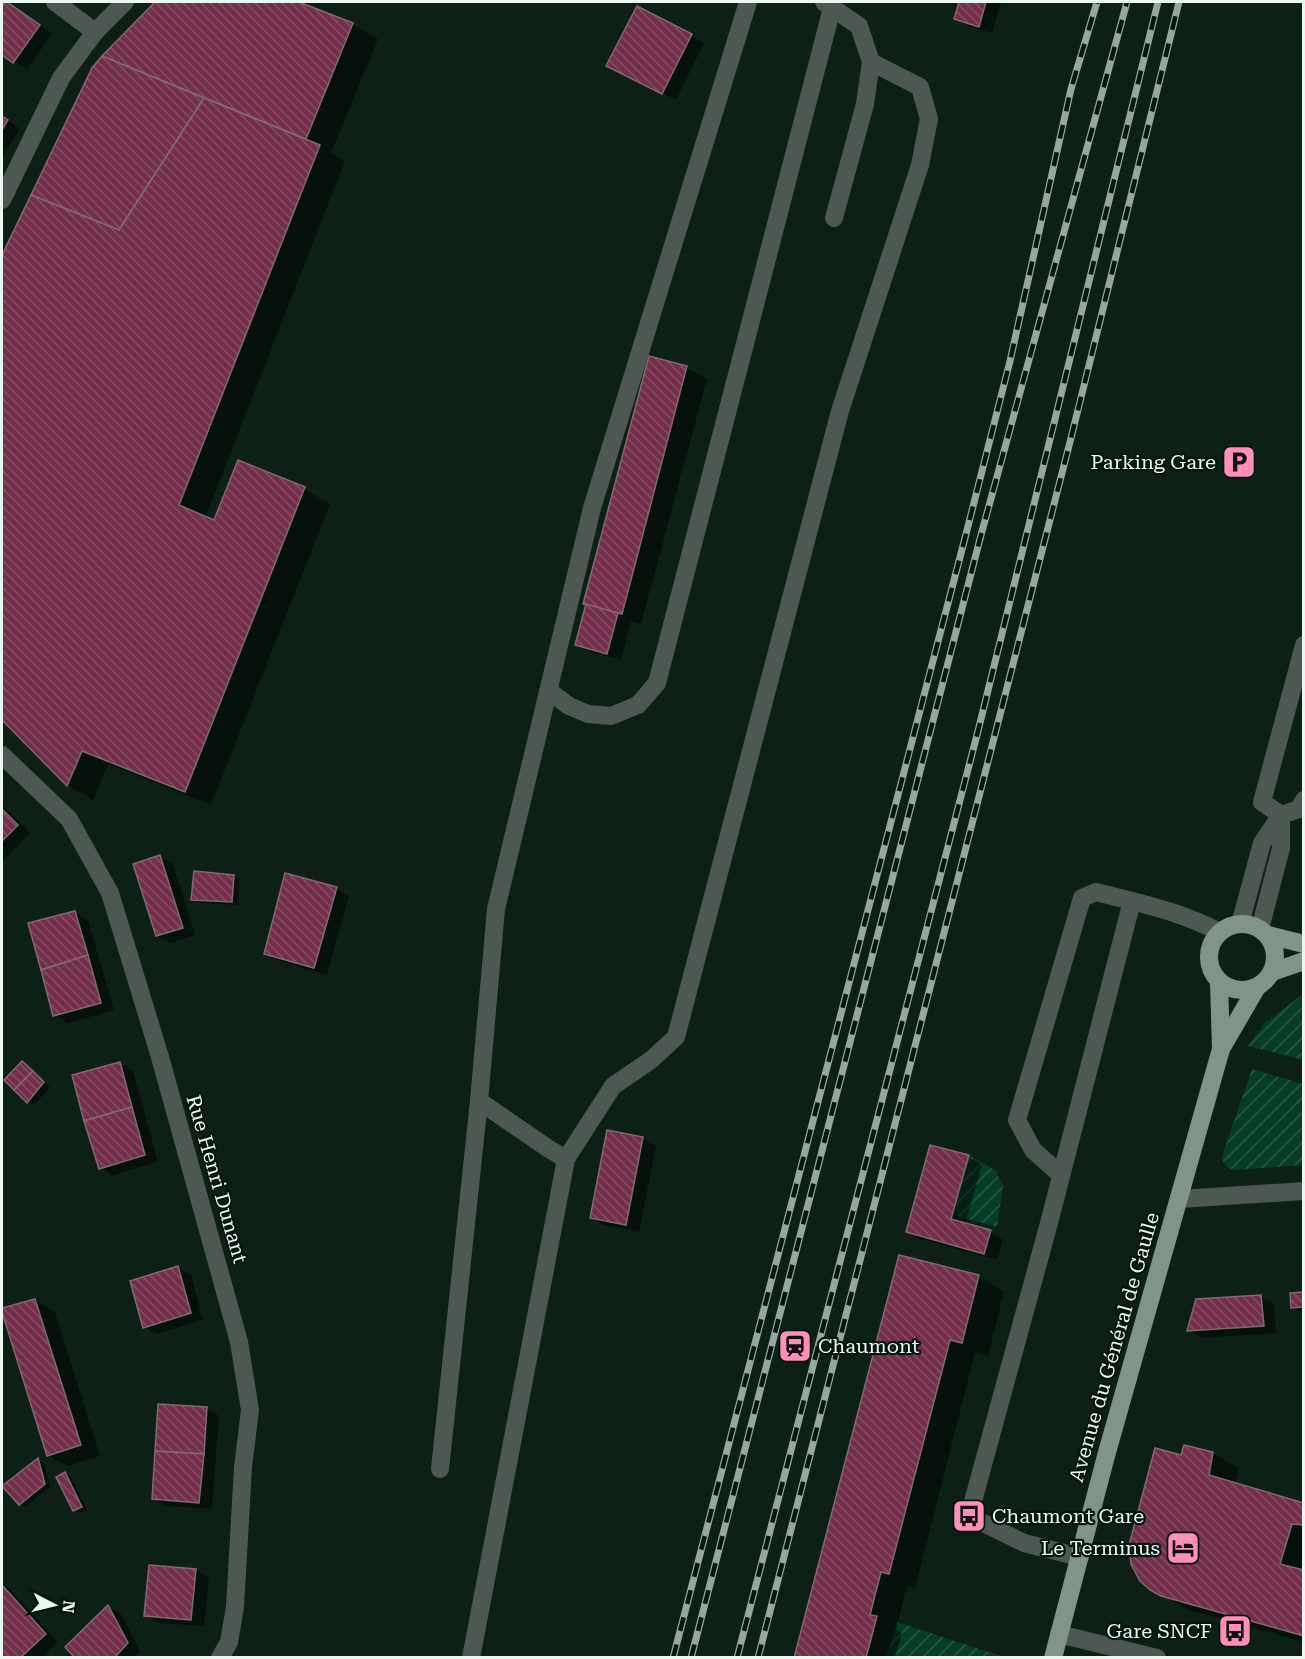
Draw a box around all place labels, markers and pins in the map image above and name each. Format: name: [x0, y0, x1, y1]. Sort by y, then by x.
parking icon: Parking Gare: [1221, 444, 1257, 480]
place label: Parking Gare: [1091, 450, 1216, 474]
station icon: Chaumont: [777, 1328, 813, 1364]
place label: Chaumont: [818, 1334, 920, 1358]
bus stop icon: Chaumont Gare: [951, 1498, 987, 1534]
place label: Chaumont Gare: [992, 1504, 1144, 1528]
hotel icon: Le Terminus: [1165, 1530, 1201, 1566]
place label: Le Terminus: [1041, 1536, 1160, 1560]
bus stop icon: Gare SNCF: [1217, 1613, 1253, 1649]
place label: Gare SNCF: [1106, 1619, 1212, 1643]

